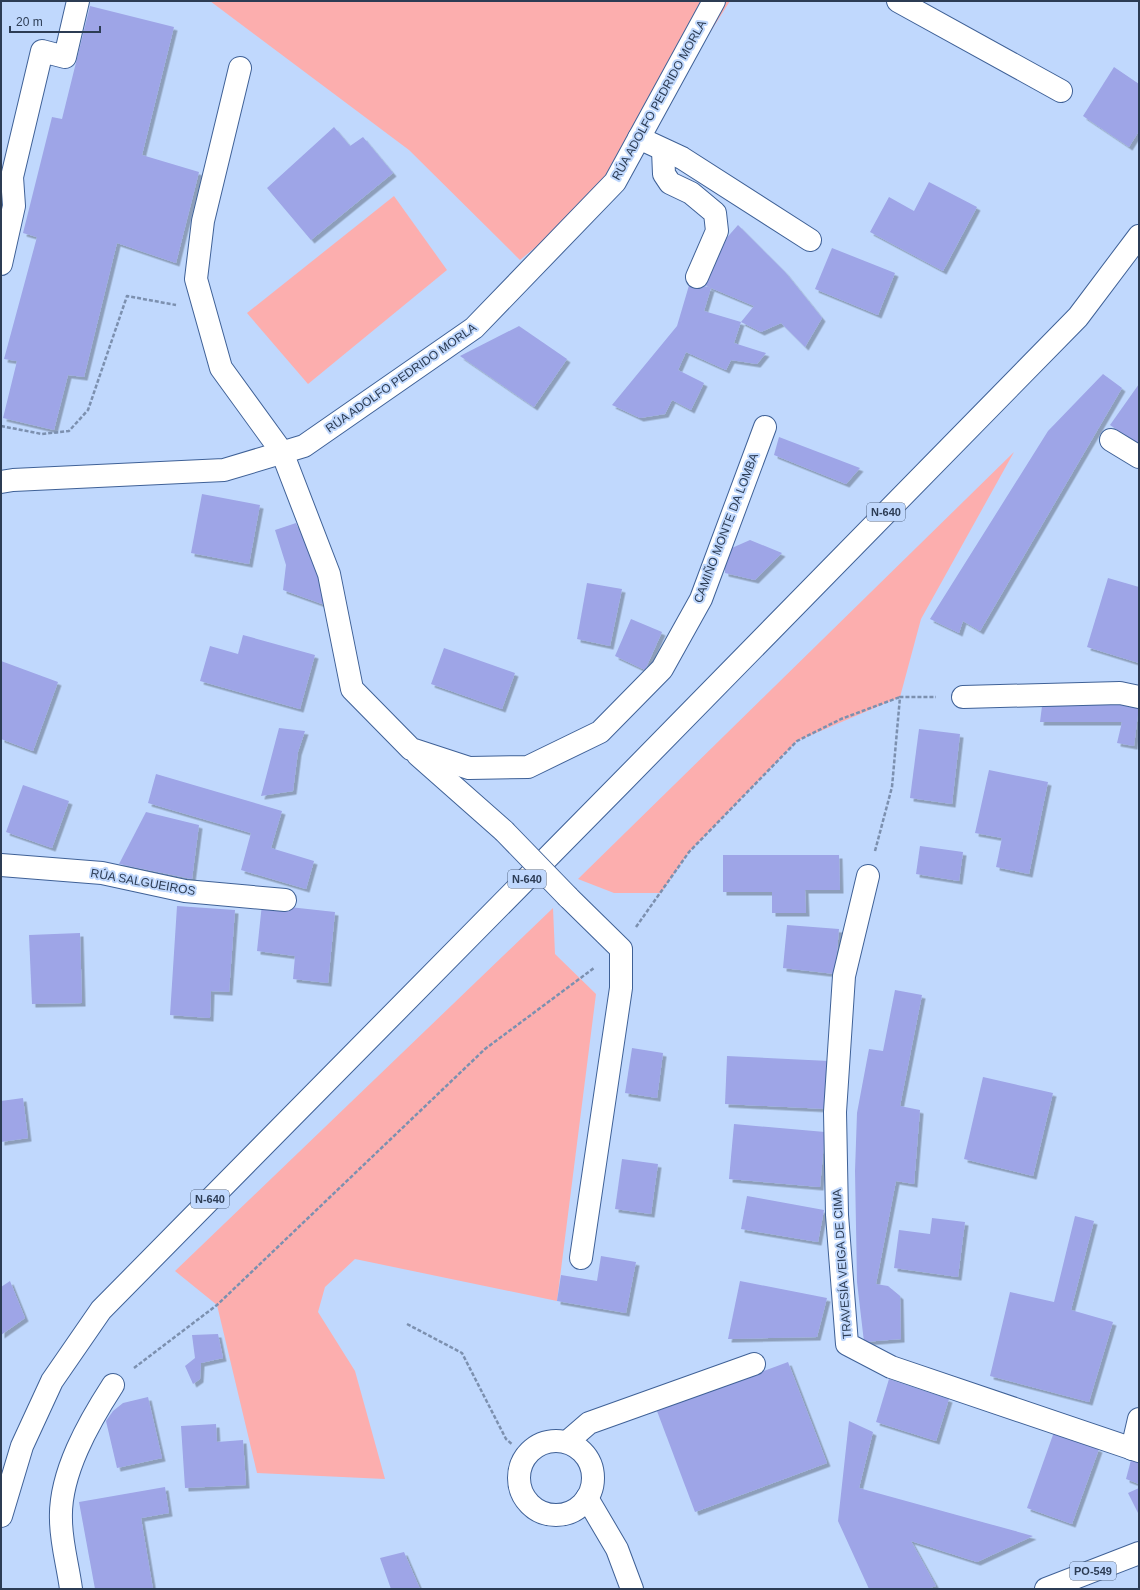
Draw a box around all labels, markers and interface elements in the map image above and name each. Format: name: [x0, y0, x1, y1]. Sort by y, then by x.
scale bar: [10, 8, 100, 34]
text: 20 m: [16, 15, 43, 29]
street label: RÚA ADOLFO PEDRIDO MORLA: [608, 17, 709, 182]
street label: RÚA ADOLFO PEDRIDO MORLA: [322, 320, 479, 436]
street label: CAMIÑO MONTE DA LOMBA: [691, 451, 761, 605]
road number: N-640: [867, 503, 905, 521]
street label: RÚA SALGUEIROS: [90, 865, 197, 898]
road number: N-640: [508, 870, 546, 888]
street label: TRAVESÍA VEIGA DE CIMA: [829, 1188, 854, 1340]
road number: N-640: [191, 1190, 229, 1208]
road number: PO-549: [1070, 1562, 1116, 1580]

